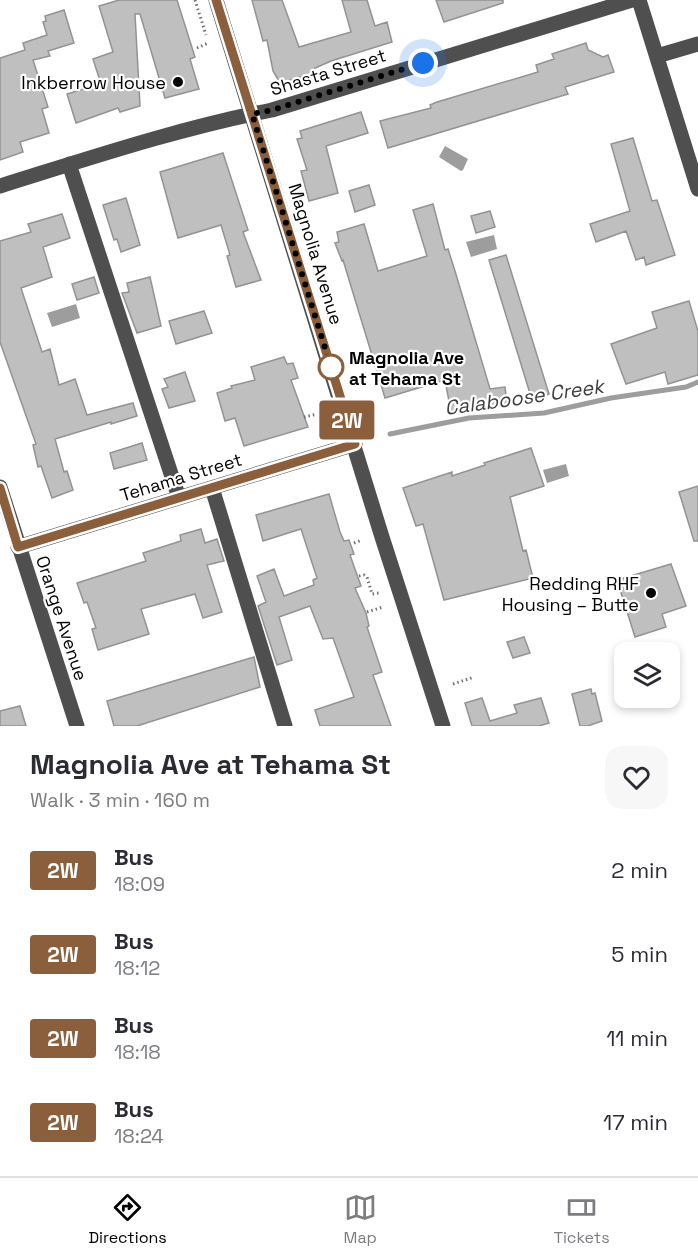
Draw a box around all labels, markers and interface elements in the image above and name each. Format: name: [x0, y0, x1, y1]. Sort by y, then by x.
street label: Shasta Street: [267, 43, 389, 101]
your location: [408, 48, 438, 78]
place label: Inkberrow House: [21, 71, 166, 94]
marker: Inkberrow House: [171, 75, 185, 89]
street label: Magnolia Avenue: [284, 181, 348, 327]
place label: Magnolia Ave at Tehama St: [349, 346, 464, 390]
marker: Magnolia Ave at Tehama St: [318, 354, 344, 380]
water label: Calaboose Creek: [443, 373, 607, 421]
line badge: 2W: [320, 400, 374, 440]
text: 2W: [331, 407, 363, 434]
street label: Tehama Street: [117, 448, 245, 506]
street label: Orange Avenue: [31, 553, 93, 683]
place label: Redding RHF Housing – Butte: [502, 572, 639, 616]
marker: Redding RHF Housing – Butte: [644, 586, 658, 600]
map controls: [614, 642, 680, 708]
button: layers: [614, 642, 680, 708]
text: Magnolia Ave at Tehama St: [30, 746, 391, 782]
button: heart: [605, 746, 668, 809]
text: Walk · 3 min · 160 m: [30, 787, 210, 813]
text: Bus: [114, 843, 154, 871]
text: 2 min: [611, 856, 668, 884]
text: 2W: [47, 857, 79, 884]
text: 18:09: [114, 871, 165, 897]
text: Bus: [114, 927, 154, 955]
text: 5 min: [611, 940, 668, 968]
text: 2W: [47, 941, 79, 968]
text: 18:12: [114, 955, 160, 981]
text: Bus: [114, 1011, 154, 1039]
text: 11 min: [606, 1024, 668, 1052]
text: 2W: [47, 1025, 79, 1052]
text: 18:18: [114, 1039, 161, 1065]
text: Bus: [114, 1095, 154, 1123]
text: 17 min: [603, 1108, 668, 1136]
text: 2W: [47, 1109, 79, 1136]
text: 18:24: [114, 1123, 164, 1149]
tab: Directions: [88, 1191, 167, 1248]
tab: Map: [344, 1191, 377, 1248]
tab: Tickets: [554, 1191, 610, 1248]

